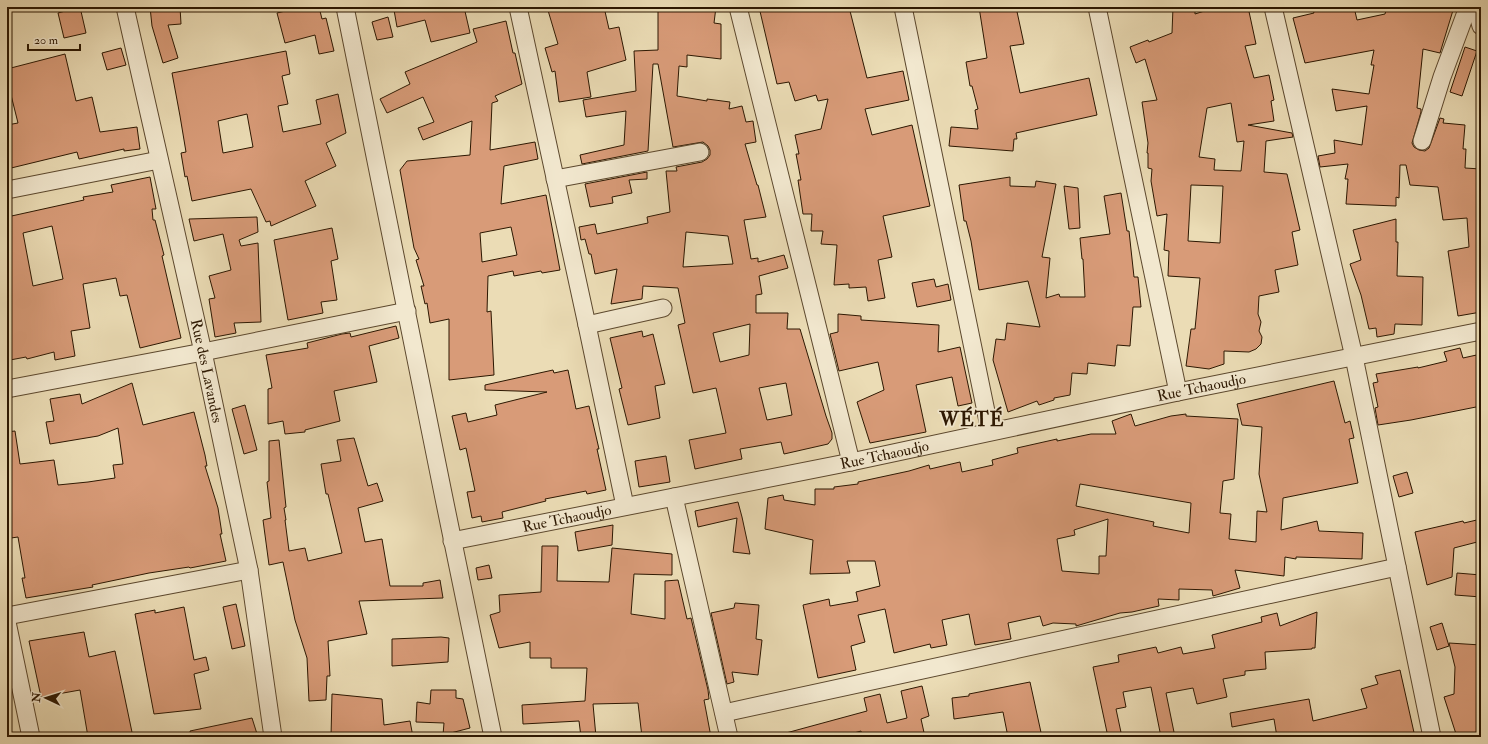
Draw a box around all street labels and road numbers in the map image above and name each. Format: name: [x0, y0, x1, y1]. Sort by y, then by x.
street label: Rue des Lavandes: [186, 317, 227, 425]
street label: Rue Tchaoudjo: [1155, 369, 1247, 406]
street label: Rue Tchaoudjo: [838, 436, 931, 473]
street label: Rue Tchaoudjo: [521, 500, 613, 536]

